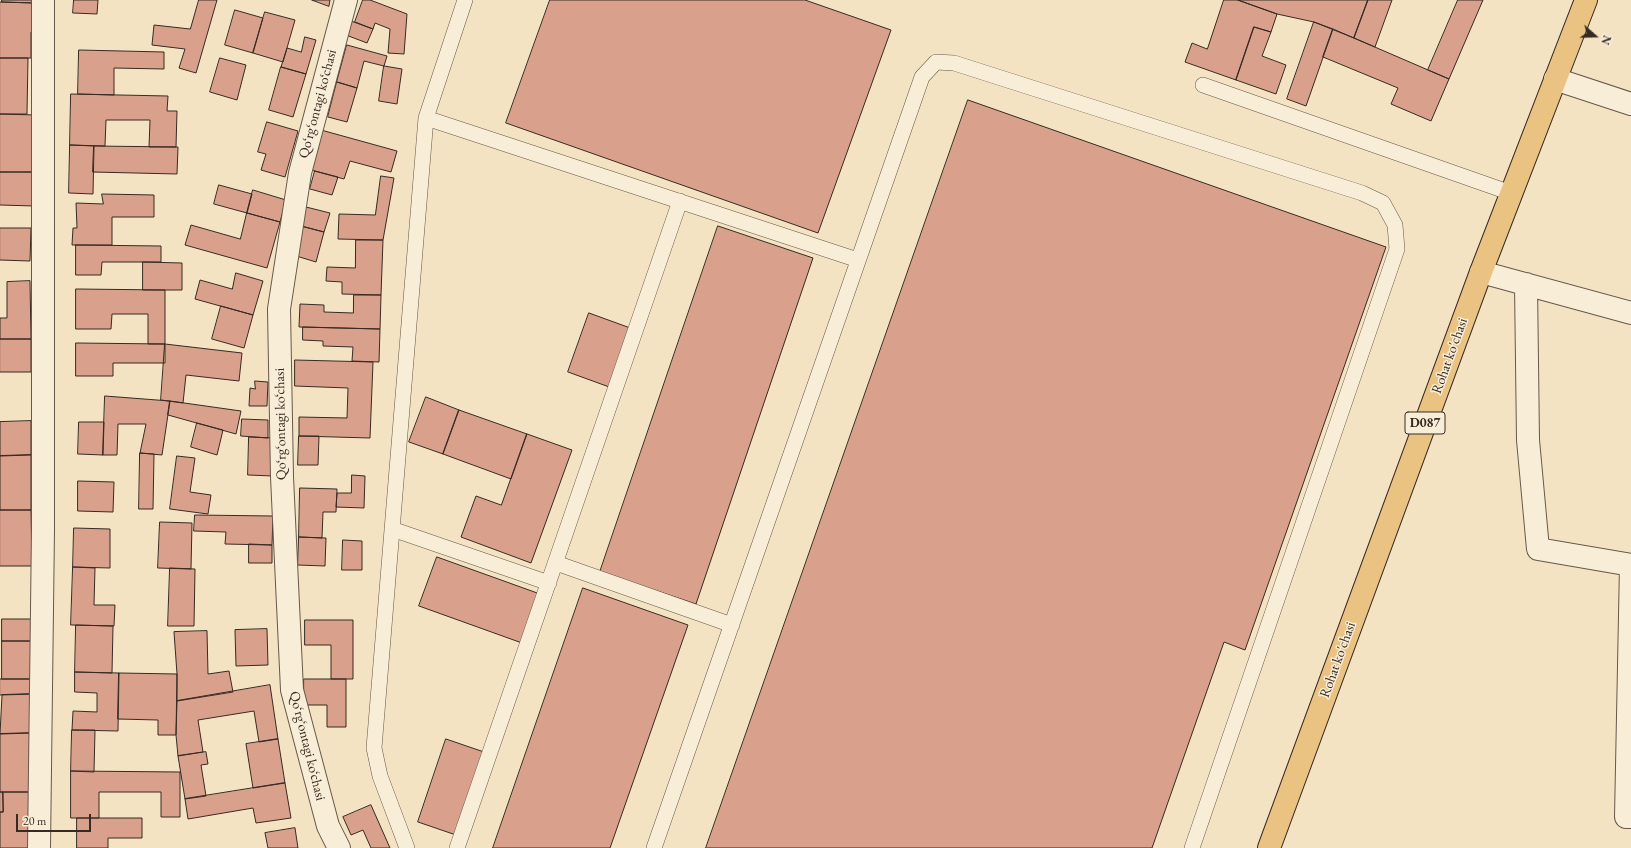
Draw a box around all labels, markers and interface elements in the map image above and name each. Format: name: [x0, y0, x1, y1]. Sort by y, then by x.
north arrow: [1575, 16, 1615, 56]
text: N: [1598, 34, 1614, 47]
street label: Qo‘rg‘ontagi ko‘chasi: [295, 48, 341, 160]
street label: Rohat ko'chasi: [1429, 316, 1471, 396]
street label: Qo‘rg‘ontagi ko‘chasi: [272, 368, 290, 480]
road number: D087: [1405, 412, 1445, 434]
street label: Rohat ko'chasi: [1317, 620, 1359, 700]
street label: Qo‘rg‘ontagi ko‘chasi: [285, 690, 329, 802]
scale bar: [18, 806, 93, 832]
text: 20 m: [23, 813, 46, 829]

